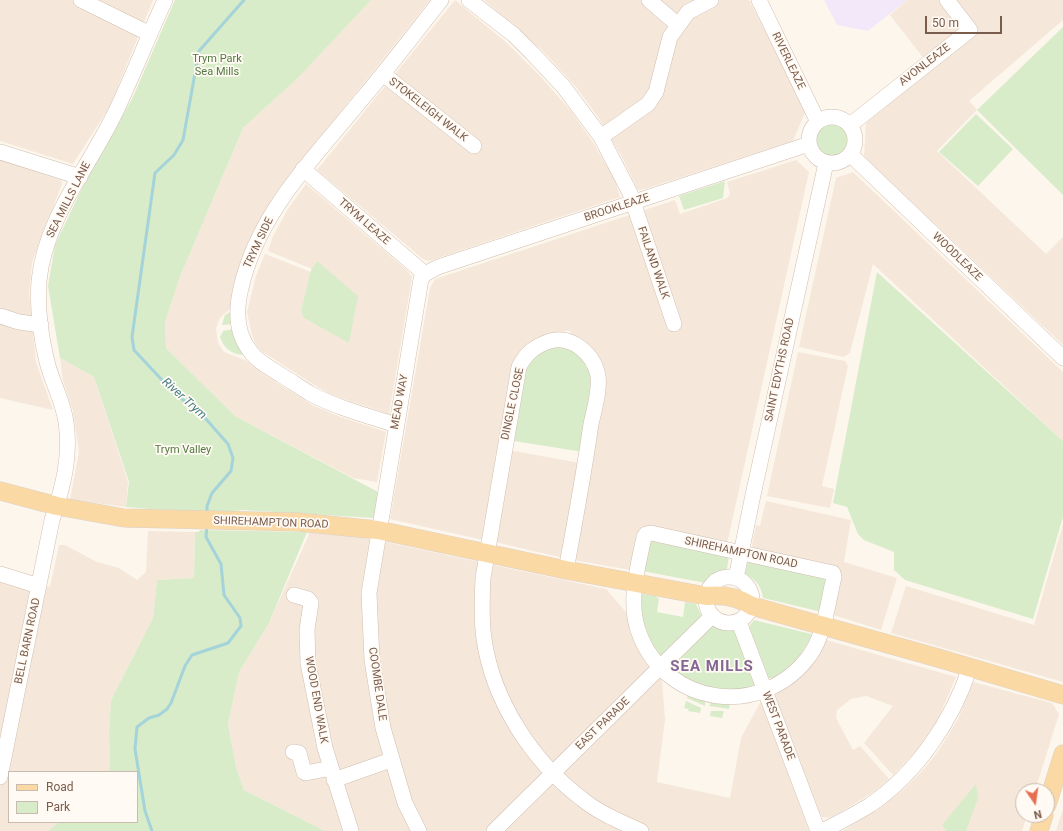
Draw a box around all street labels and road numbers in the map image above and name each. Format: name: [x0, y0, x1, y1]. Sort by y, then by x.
street label: RIVERLEAZE: [768, 30, 808, 92]
street label: AVONLEAZE: [897, 41, 953, 89]
street label: STOKELEIGH WALK: [386, 75, 470, 145]
street label: SEA MILLS LANE: [44, 160, 94, 240]
street label: BROOKLEAZE: [583, 191, 651, 225]
street label: TRYM LEAZE: [335, 196, 393, 248]
street label: TRYM SIDE: [241, 215, 277, 271]
street label: FAILAND WALK: [634, 225, 672, 301]
street label: WOODLEAZE: [929, 230, 985, 284]
street label: SAINT EDYTHS ROAD: [763, 317, 797, 423]
street label: DINGLE CLOSE: [499, 367, 527, 441]
street label: MEAD WAY: [389, 373, 411, 431]
street label: SHIREHAMPTON ROAD: [213, 514, 329, 532]
street label: SHIREHAMPTON ROAD: [683, 535, 799, 571]
street label: BELL BARN ROAD: [12, 597, 44, 685]
street label: COOMBE DALE: [365, 646, 389, 722]
street label: WOOD END WALK: [302, 655, 330, 745]
street label: WEST PARADE: [759, 690, 797, 762]
street label: EAST PARADE: [573, 695, 633, 753]

